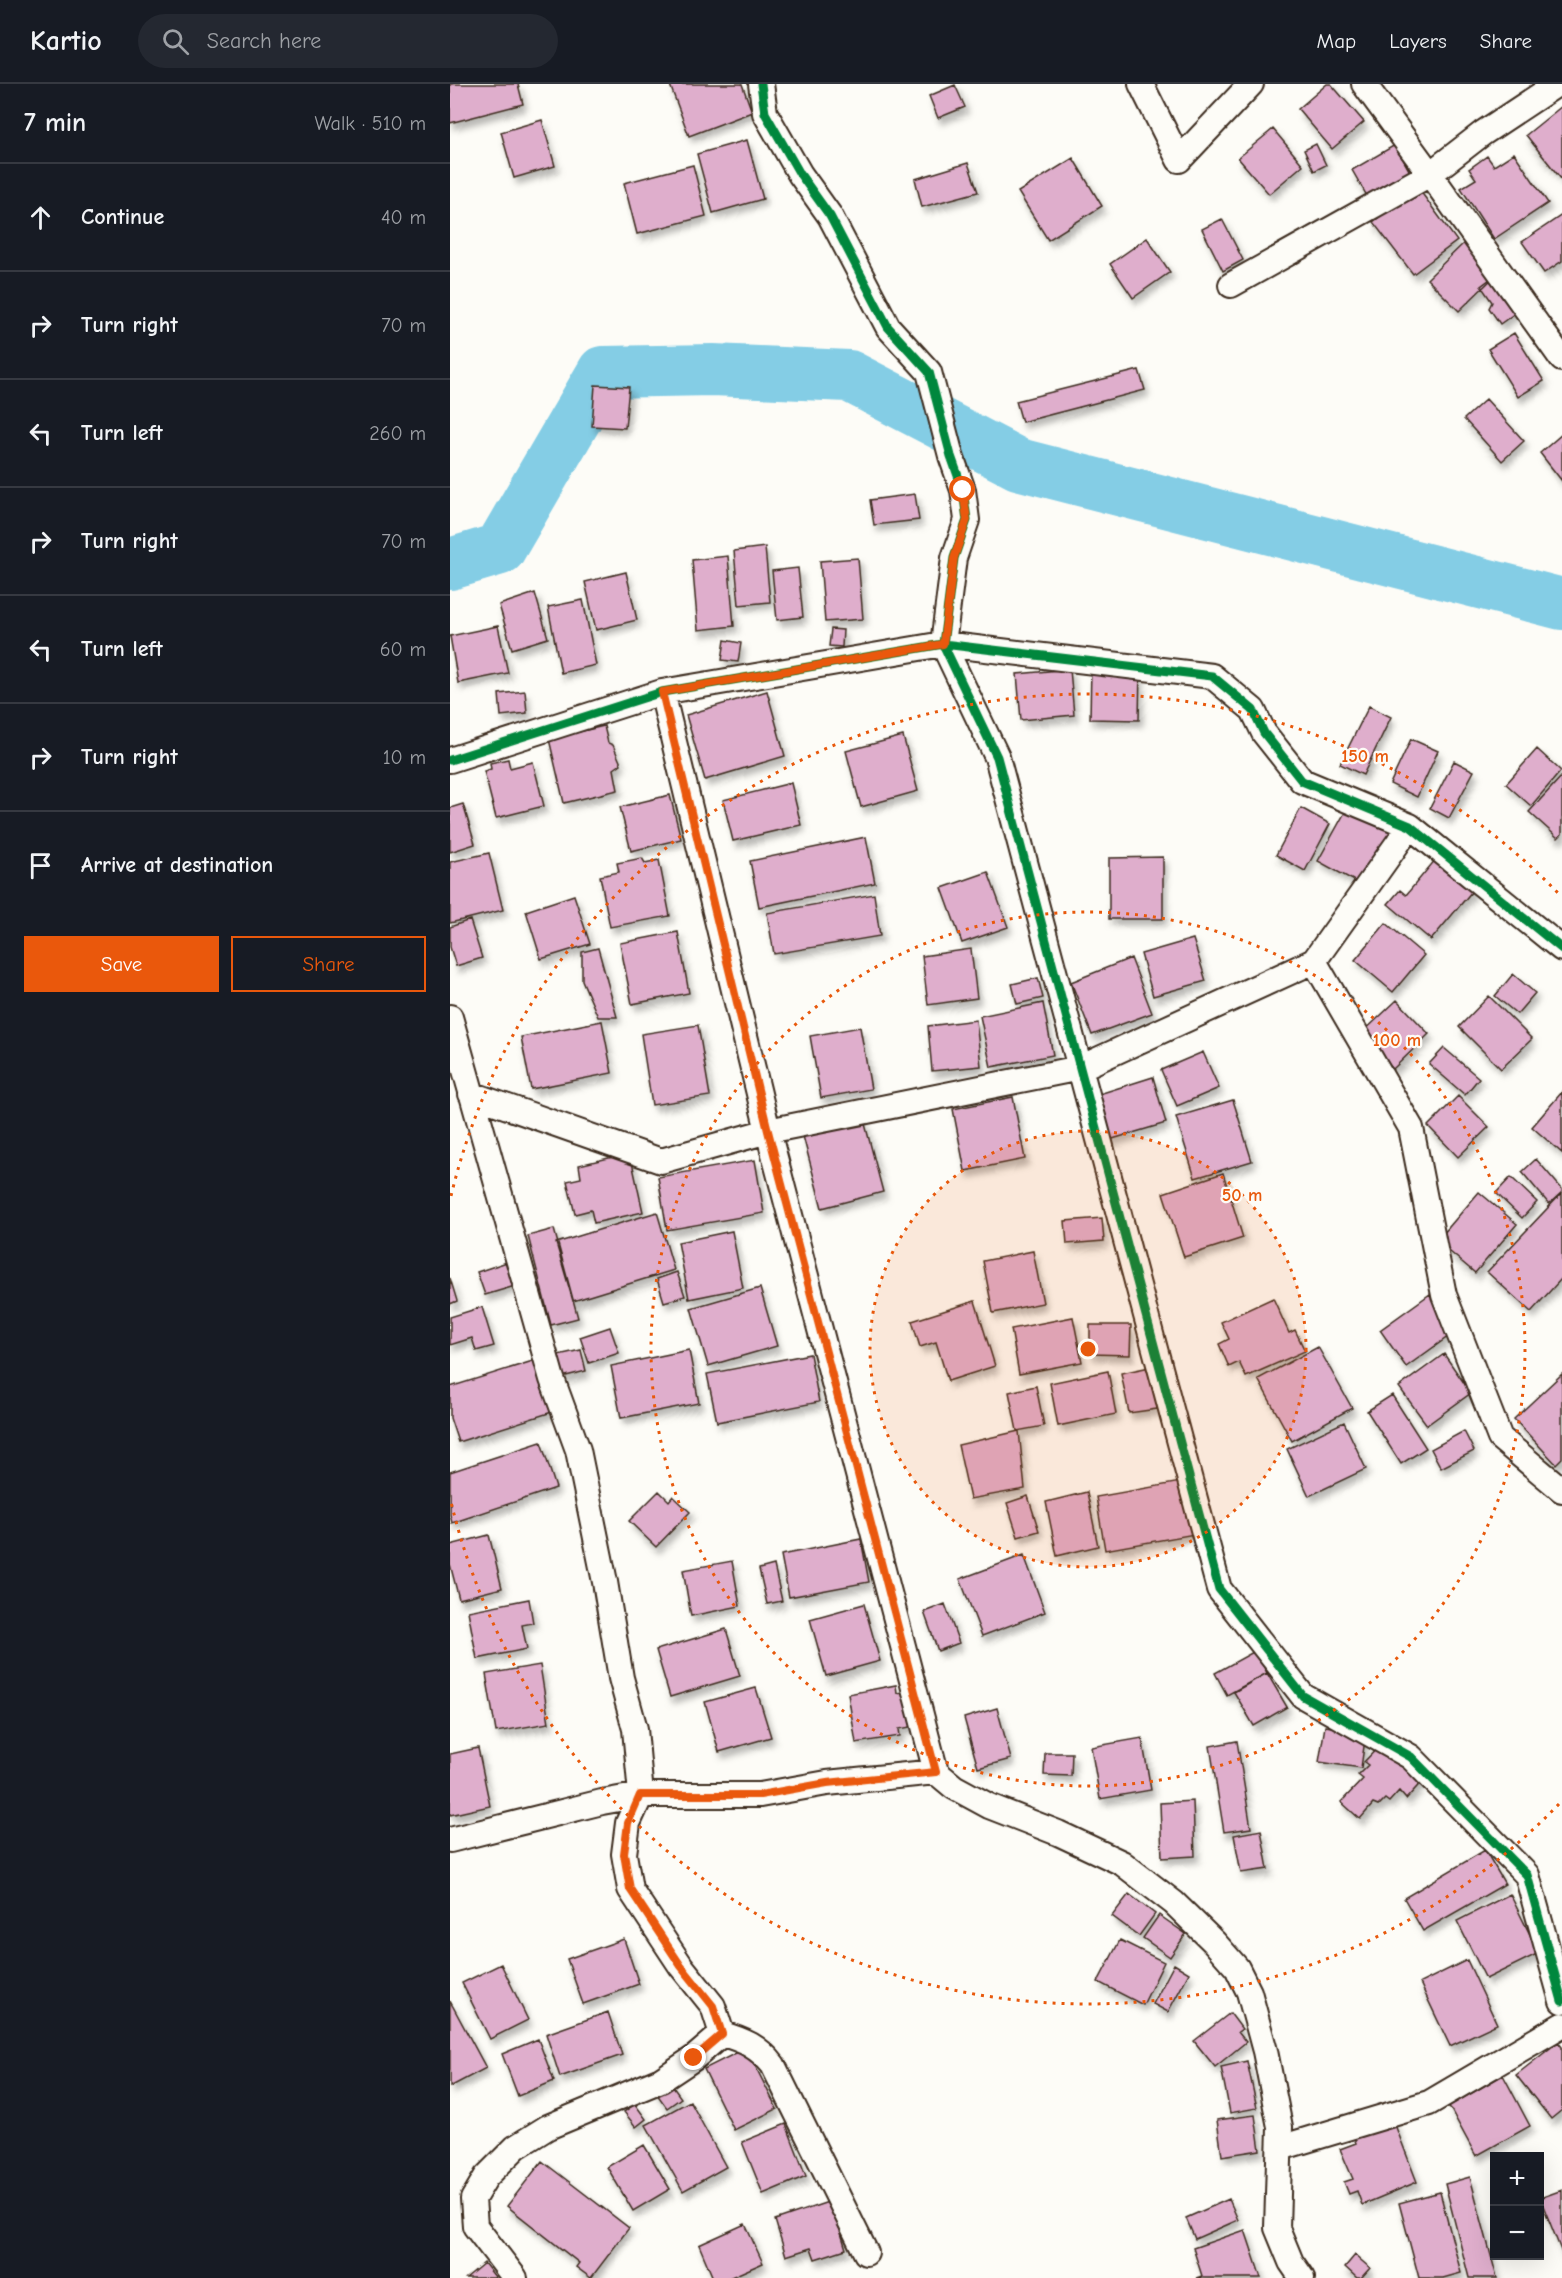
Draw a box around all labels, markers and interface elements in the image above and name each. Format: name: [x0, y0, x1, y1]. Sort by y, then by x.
search box: [138, 14, 558, 68]
text: Kartio: [30, 25, 102, 57]
icon: search: [159, 25, 192, 58]
text: Search here: [207, 28, 321, 54]
text: Map: [1317, 29, 1356, 53]
text: Layers: [1389, 29, 1447, 53]
text: Share: [1480, 29, 1532, 53]
text: 7 min: [24, 108, 86, 138]
text: Walk · 510 m: [315, 112, 426, 135]
icon: ahead: [24, 201, 57, 234]
text: Continue: [81, 204, 164, 230]
text: 40 m: [381, 206, 426, 229]
icon: right: [24, 309, 57, 342]
text: Turn right: [81, 312, 178, 338]
text: 70 m: [381, 314, 426, 337]
icon: left: [24, 417, 57, 450]
text: Turn left: [81, 420, 163, 446]
text: 260 m: [369, 422, 426, 445]
route start: [949, 476, 975, 502]
icon: right: [24, 525, 57, 558]
text: Turn right: [81, 528, 178, 554]
text: 70 m: [381, 530, 426, 553]
icon: left: [24, 633, 57, 666]
text: Turn left: [81, 636, 163, 662]
text: 60 m: [380, 638, 426, 661]
icon: right: [24, 741, 57, 774]
text: Turn right: [81, 744, 178, 770]
text: 10 m: [383, 746, 426, 769]
text: 150 m: [1341, 746, 1389, 767]
icon: arrive: [24, 849, 57, 882]
text: Arrive at destination: [81, 852, 273, 878]
button: Save: [24, 936, 219, 992]
button: Share: [231, 936, 426, 992]
text: 100 m: [1373, 1030, 1421, 1051]
text: 50 m: [1222, 1185, 1262, 1206]
centre of rings: [1078, 1339, 1098, 1359]
route end: [680, 2044, 706, 2070]
map controls: [1490, 2152, 1544, 2260]
button: +: [1490, 2152, 1544, 2206]
button: −: [1490, 2206, 1544, 2260]

